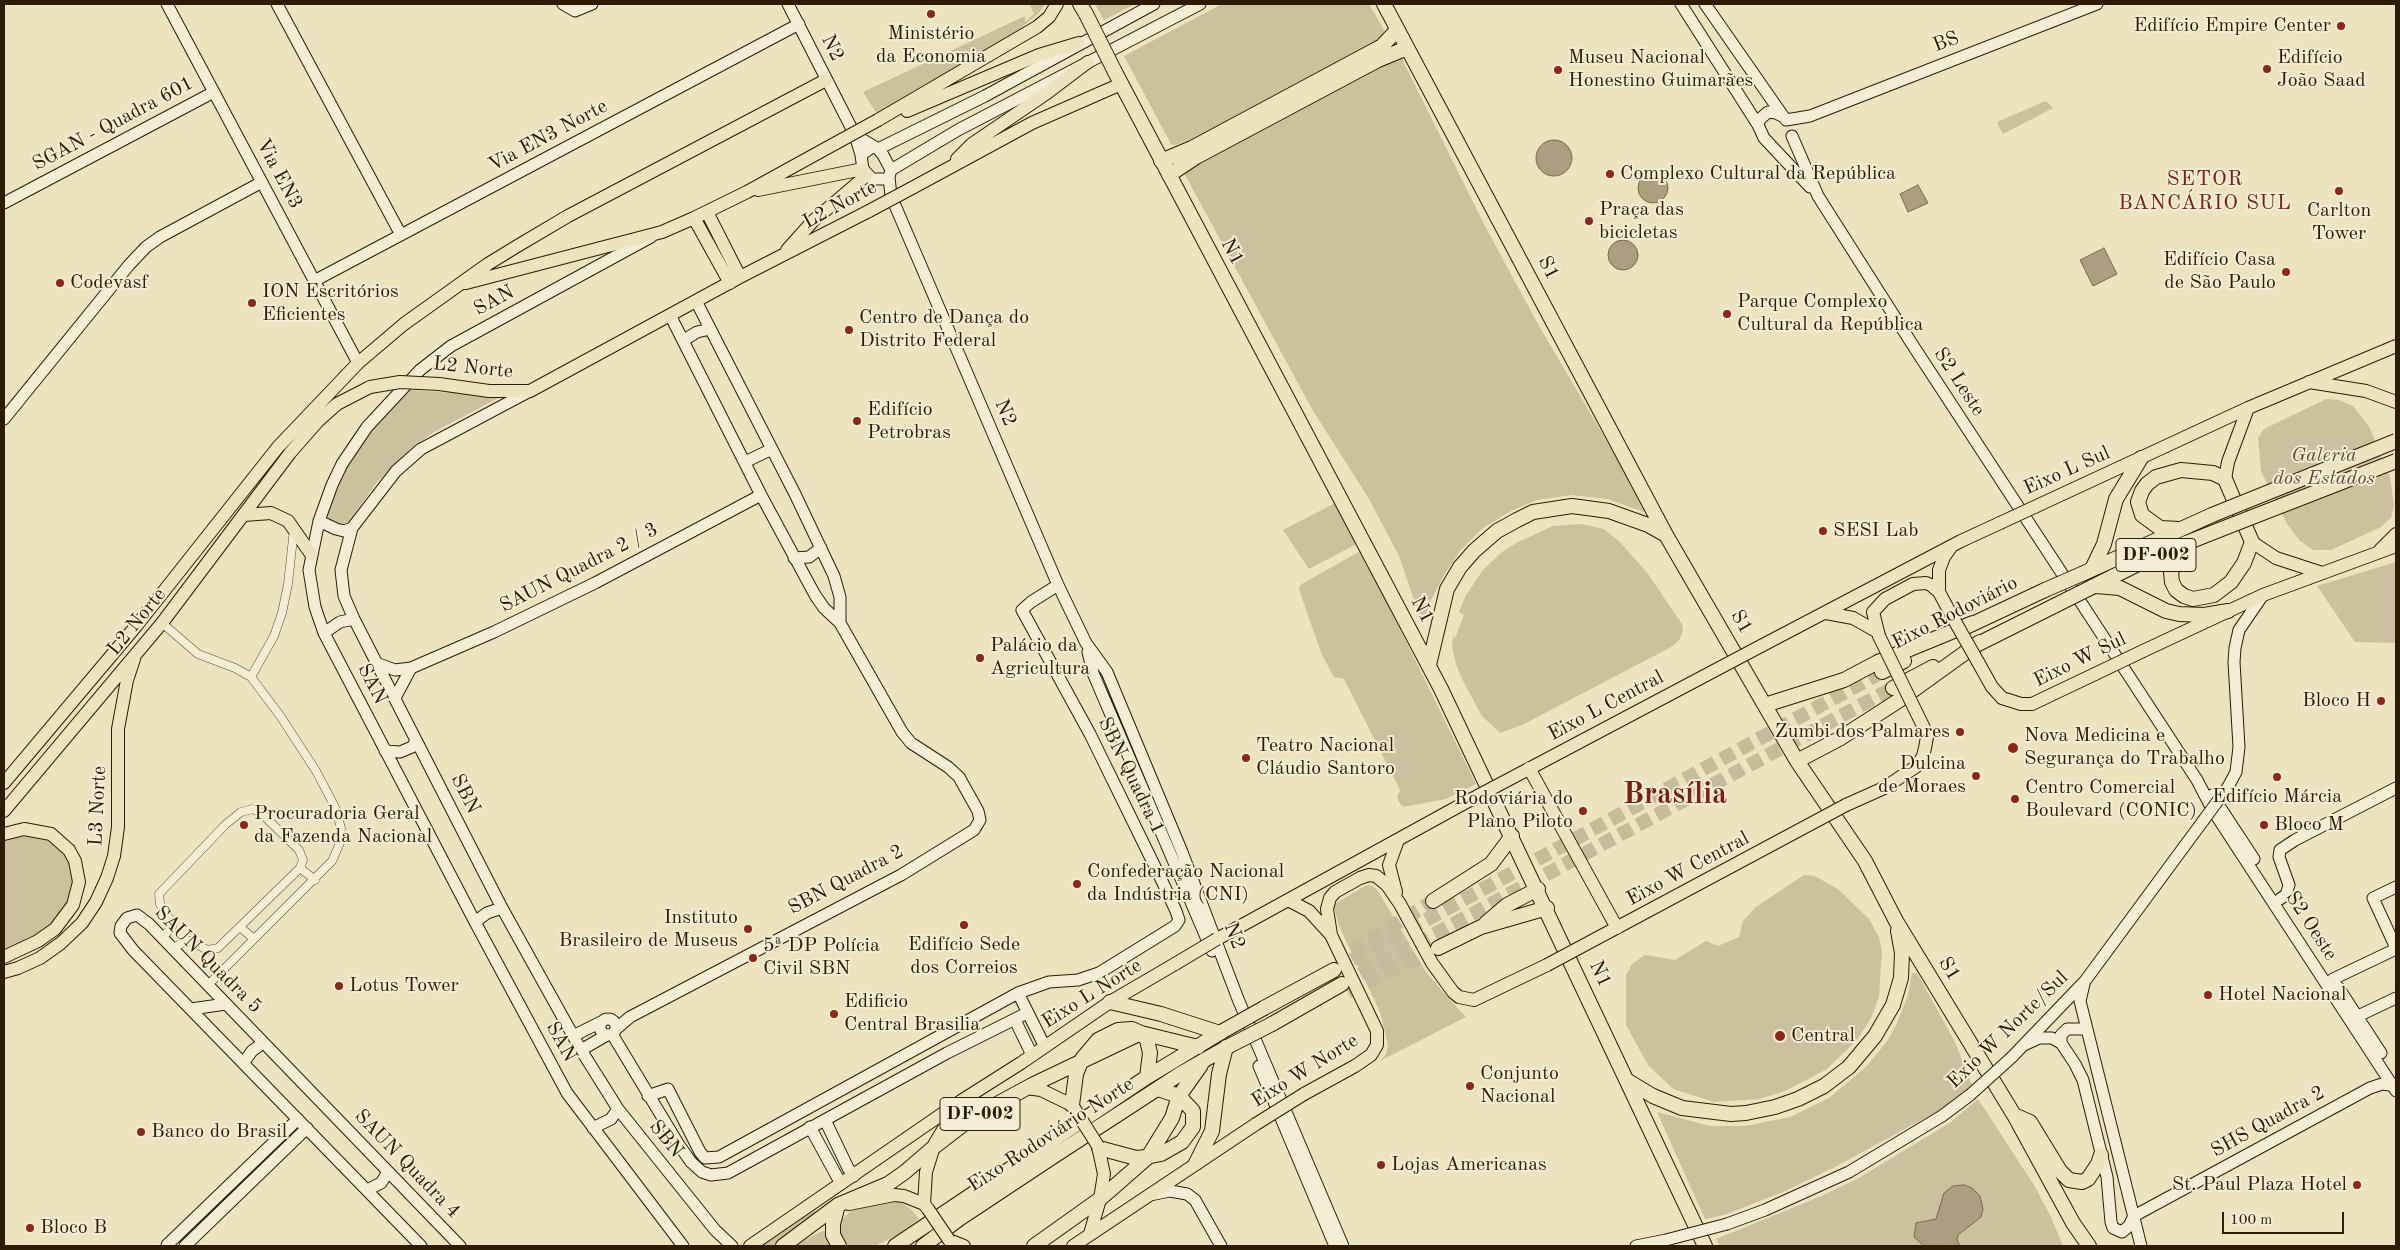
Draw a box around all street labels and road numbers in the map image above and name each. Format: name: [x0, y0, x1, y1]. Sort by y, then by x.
street label: BS: [1929, 26, 1963, 58]
street label: N2: [815, 31, 849, 65]
street label: SGAN - Quadra 601: [28, 71, 198, 177]
street label: Via EN3 Norte: [484, 95, 612, 177]
street label: Via EN3: [251, 135, 307, 213]
street label: L2 Norte: [799, 176, 881, 234]
street label: N1: [1215, 234, 1249, 270]
street label: S1: [1532, 252, 1564, 284]
street label: SAN: [470, 280, 518, 322]
street label: S2 Leste: [1928, 343, 1990, 421]
street label: L2 Norte: [432, 352, 514, 384]
street label: N2: [989, 396, 1021, 430]
street label: Eixo L Sul: [2020, 441, 2114, 501]
street label: SAUN Quadra 2 / 3: [496, 518, 662, 618]
road number: DF-002: [2116, 538, 2196, 572]
street label: Eixo Rodoviário: [1888, 571, 2022, 655]
street label: L2 Norte: [102, 583, 172, 661]
street label: N1: [1405, 592, 1439, 628]
street label: S1: [1725, 606, 1757, 638]
street label: Eixo W Sul: [2030, 627, 2130, 693]
street label: SAN: [352, 660, 392, 708]
street label: Eixo L Central: [1544, 665, 1668, 747]
street label: SBN Quadra 1: [1092, 713, 1170, 839]
street label: L3 Norte: [84, 765, 112, 847]
street label: SBN: [445, 770, 485, 818]
street label: Eixo W Central: [1623, 827, 1753, 911]
street label: SBN Quadra 2: [784, 839, 908, 921]
street label: S2 Oeste: [2280, 887, 2342, 965]
street label: SAUN Quadra 5: [149, 901, 267, 1019]
street label: N2: [1218, 919, 1250, 953]
street label: S1: [1933, 953, 1965, 985]
street label: Eixo L Norte: [1038, 954, 1146, 1034]
street label: N1: [1583, 957, 1617, 991]
street label: Exio W Norte/Sul: [1942, 966, 2074, 1094]
street label: SAN: [540, 1018, 582, 1066]
street label: Eixo W Norte: [1247, 1029, 1363, 1113]
street label: Eixo Rodoviário Norte: [963, 1072, 1139, 1198]
street label: SHS Quadra 2: [2207, 1081, 2329, 1163]
road number: DF-002: [940, 1098, 1020, 1130]
street label: SAUN Quadra 4: [349, 1104, 465, 1224]
street label: SBN: [644, 1115, 688, 1163]

